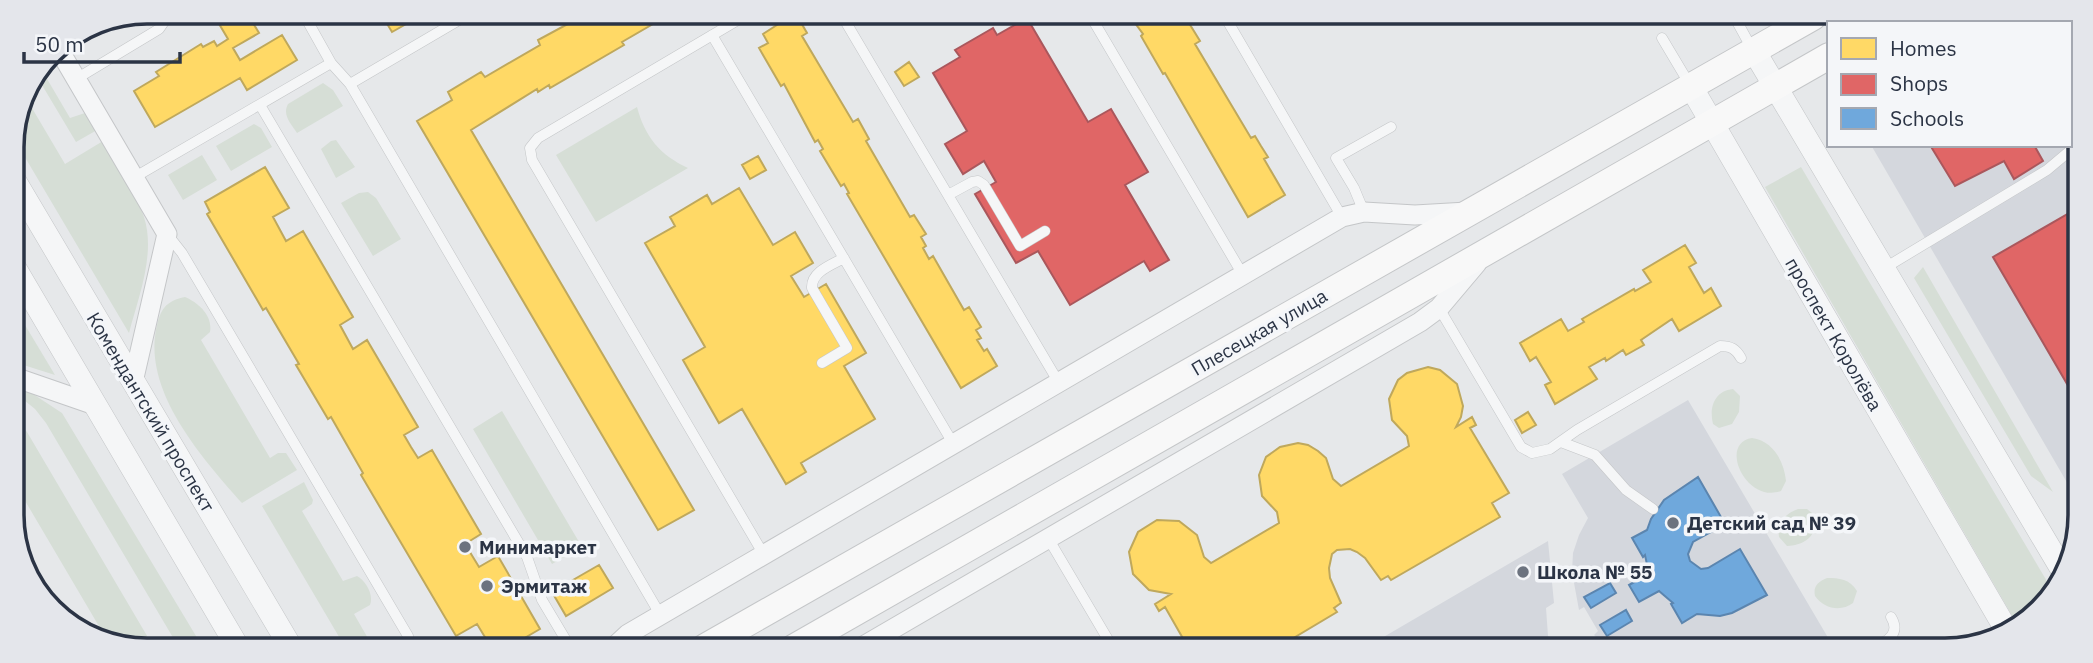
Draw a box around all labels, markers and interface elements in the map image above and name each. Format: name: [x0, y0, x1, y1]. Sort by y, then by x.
scale bar: [24, 21, 180, 65]
legend: [1827, 21, 2072, 147]
text: 50 m: [35, 30, 84, 58]
text: Homes: [1890, 34, 1957, 62]
text: Shops: [1890, 69, 1948, 97]
text: Schools: [1890, 104, 1964, 132]
street label: проспект Королёва: [1780, 253, 1888, 415]
street label: Плесецкая улица: [1187, 283, 1331, 381]
street label: Комендантский проспект: [82, 308, 220, 516]
place label: Детский сад № 39: [1687, 511, 1856, 535]
marker: Детский сад № 39: [1665, 515, 1681, 531]
place label: Минимаркет: [479, 535, 597, 559]
marker: Минимаркет: [457, 539, 473, 555]
place label: Школа № 55: [1537, 560, 1652, 584]
marker: Школа № 55: [1515, 564, 1531, 580]
place label: Эрмитаж: [501, 574, 587, 598]
marker: Эрмитаж: [479, 578, 495, 594]

